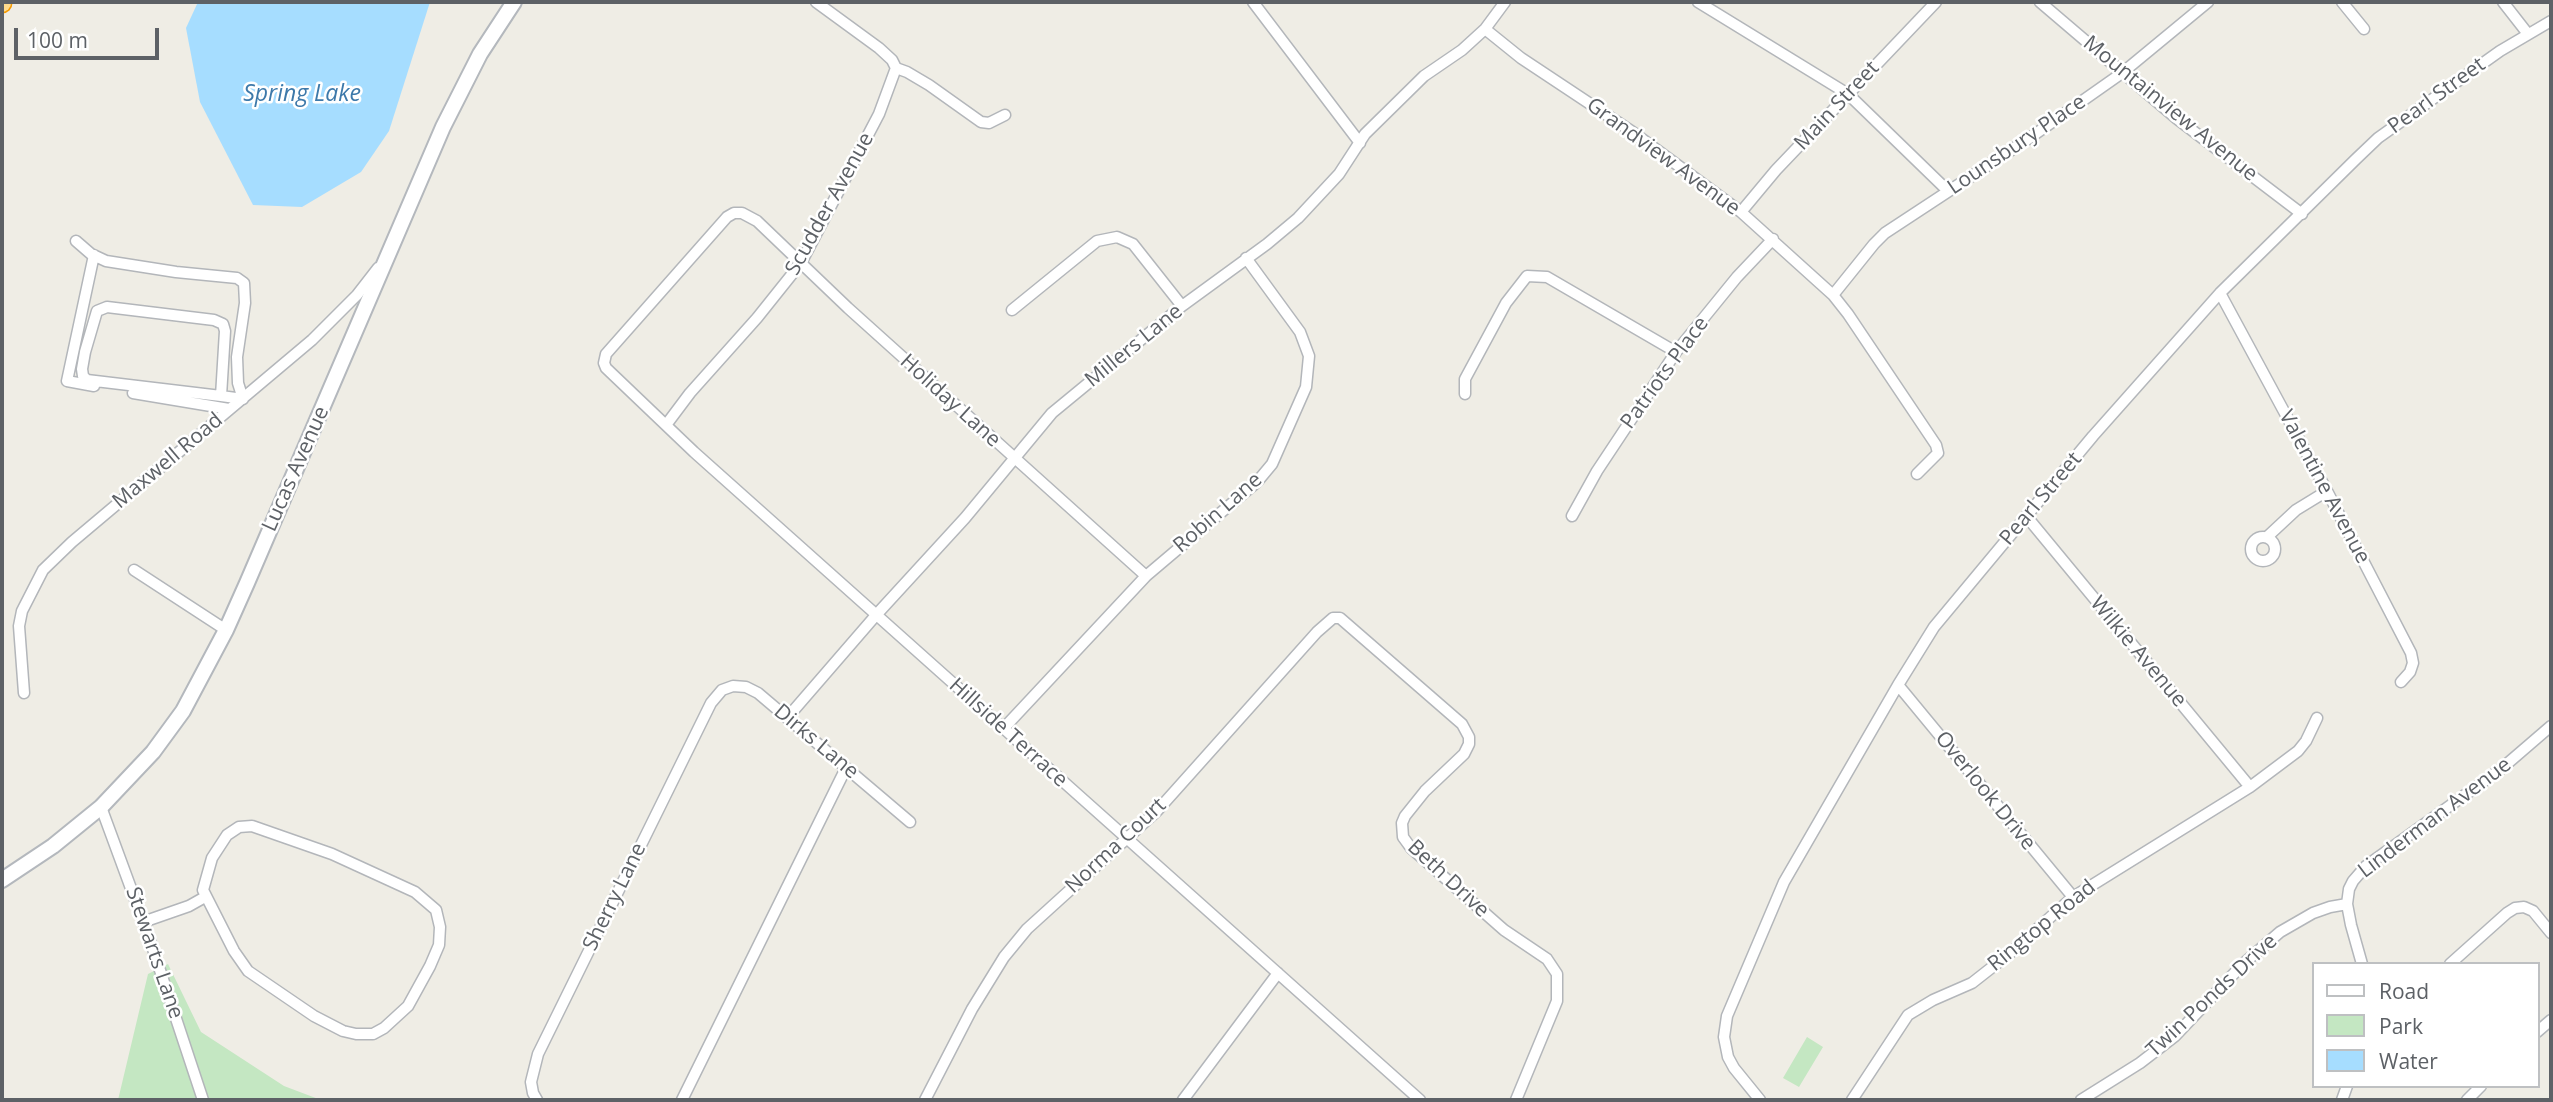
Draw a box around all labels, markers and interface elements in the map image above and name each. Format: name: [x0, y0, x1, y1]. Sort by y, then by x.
scale bar: [18, 14, 163, 58]
text: 100 m: [27, 26, 88, 54]
street label: Mountainview Avenue: [2078, 31, 2262, 187]
street label: Pearl Street: [2383, 52, 2491, 140]
street label: Main Street: [1789, 56, 1885, 156]
water label: Spring Lake: [243, 80, 361, 108]
street label: Lounsbury Place: [1943, 90, 2091, 200]
street label: Grandview Avenue: [1581, 93, 1745, 221]
street label: Scudder Avenue: [780, 128, 880, 280]
street label: Millers Lane: [1080, 299, 1188, 393]
street label: Patriots Place: [1616, 312, 1714, 434]
street label: Holiday Lane: [895, 349, 1005, 453]
street label: Lucas Avenue: [257, 403, 335, 535]
street label: Valentine Avenue: [2273, 406, 2375, 568]
street label: Maxwell Road: [108, 408, 228, 514]
street label: Pearl Street: [1995, 447, 2087, 551]
street label: Robin Lane: [1168, 468, 1268, 558]
street label: Wilkie Avenue: [2084, 592, 2192, 712]
street label: Hillside Terrace: [944, 673, 1072, 793]
street label: Dirks Lane: [768, 699, 864, 785]
street label: Overlook Drive: [1929, 726, 2041, 856]
street label: Linderman Avenue: [2354, 752, 2516, 884]
street label: Norma Court: [1060, 793, 1172, 899]
street label: Beth Drive: [1402, 835, 1494, 923]
street label: Sherry Lane: [578, 839, 652, 955]
street label: Ringtop Road: [1983, 875, 2101, 977]
street label: Stewarts Lane: [120, 884, 188, 1022]
street label: Twin Ponds Drive: [2141, 929, 2283, 1063]
legend: [2312, 962, 2539, 1088]
text: Road: [2379, 977, 2429, 1005]
text: Park: [2379, 1012, 2423, 1040]
text: Water: [2379, 1047, 2438, 1075]

